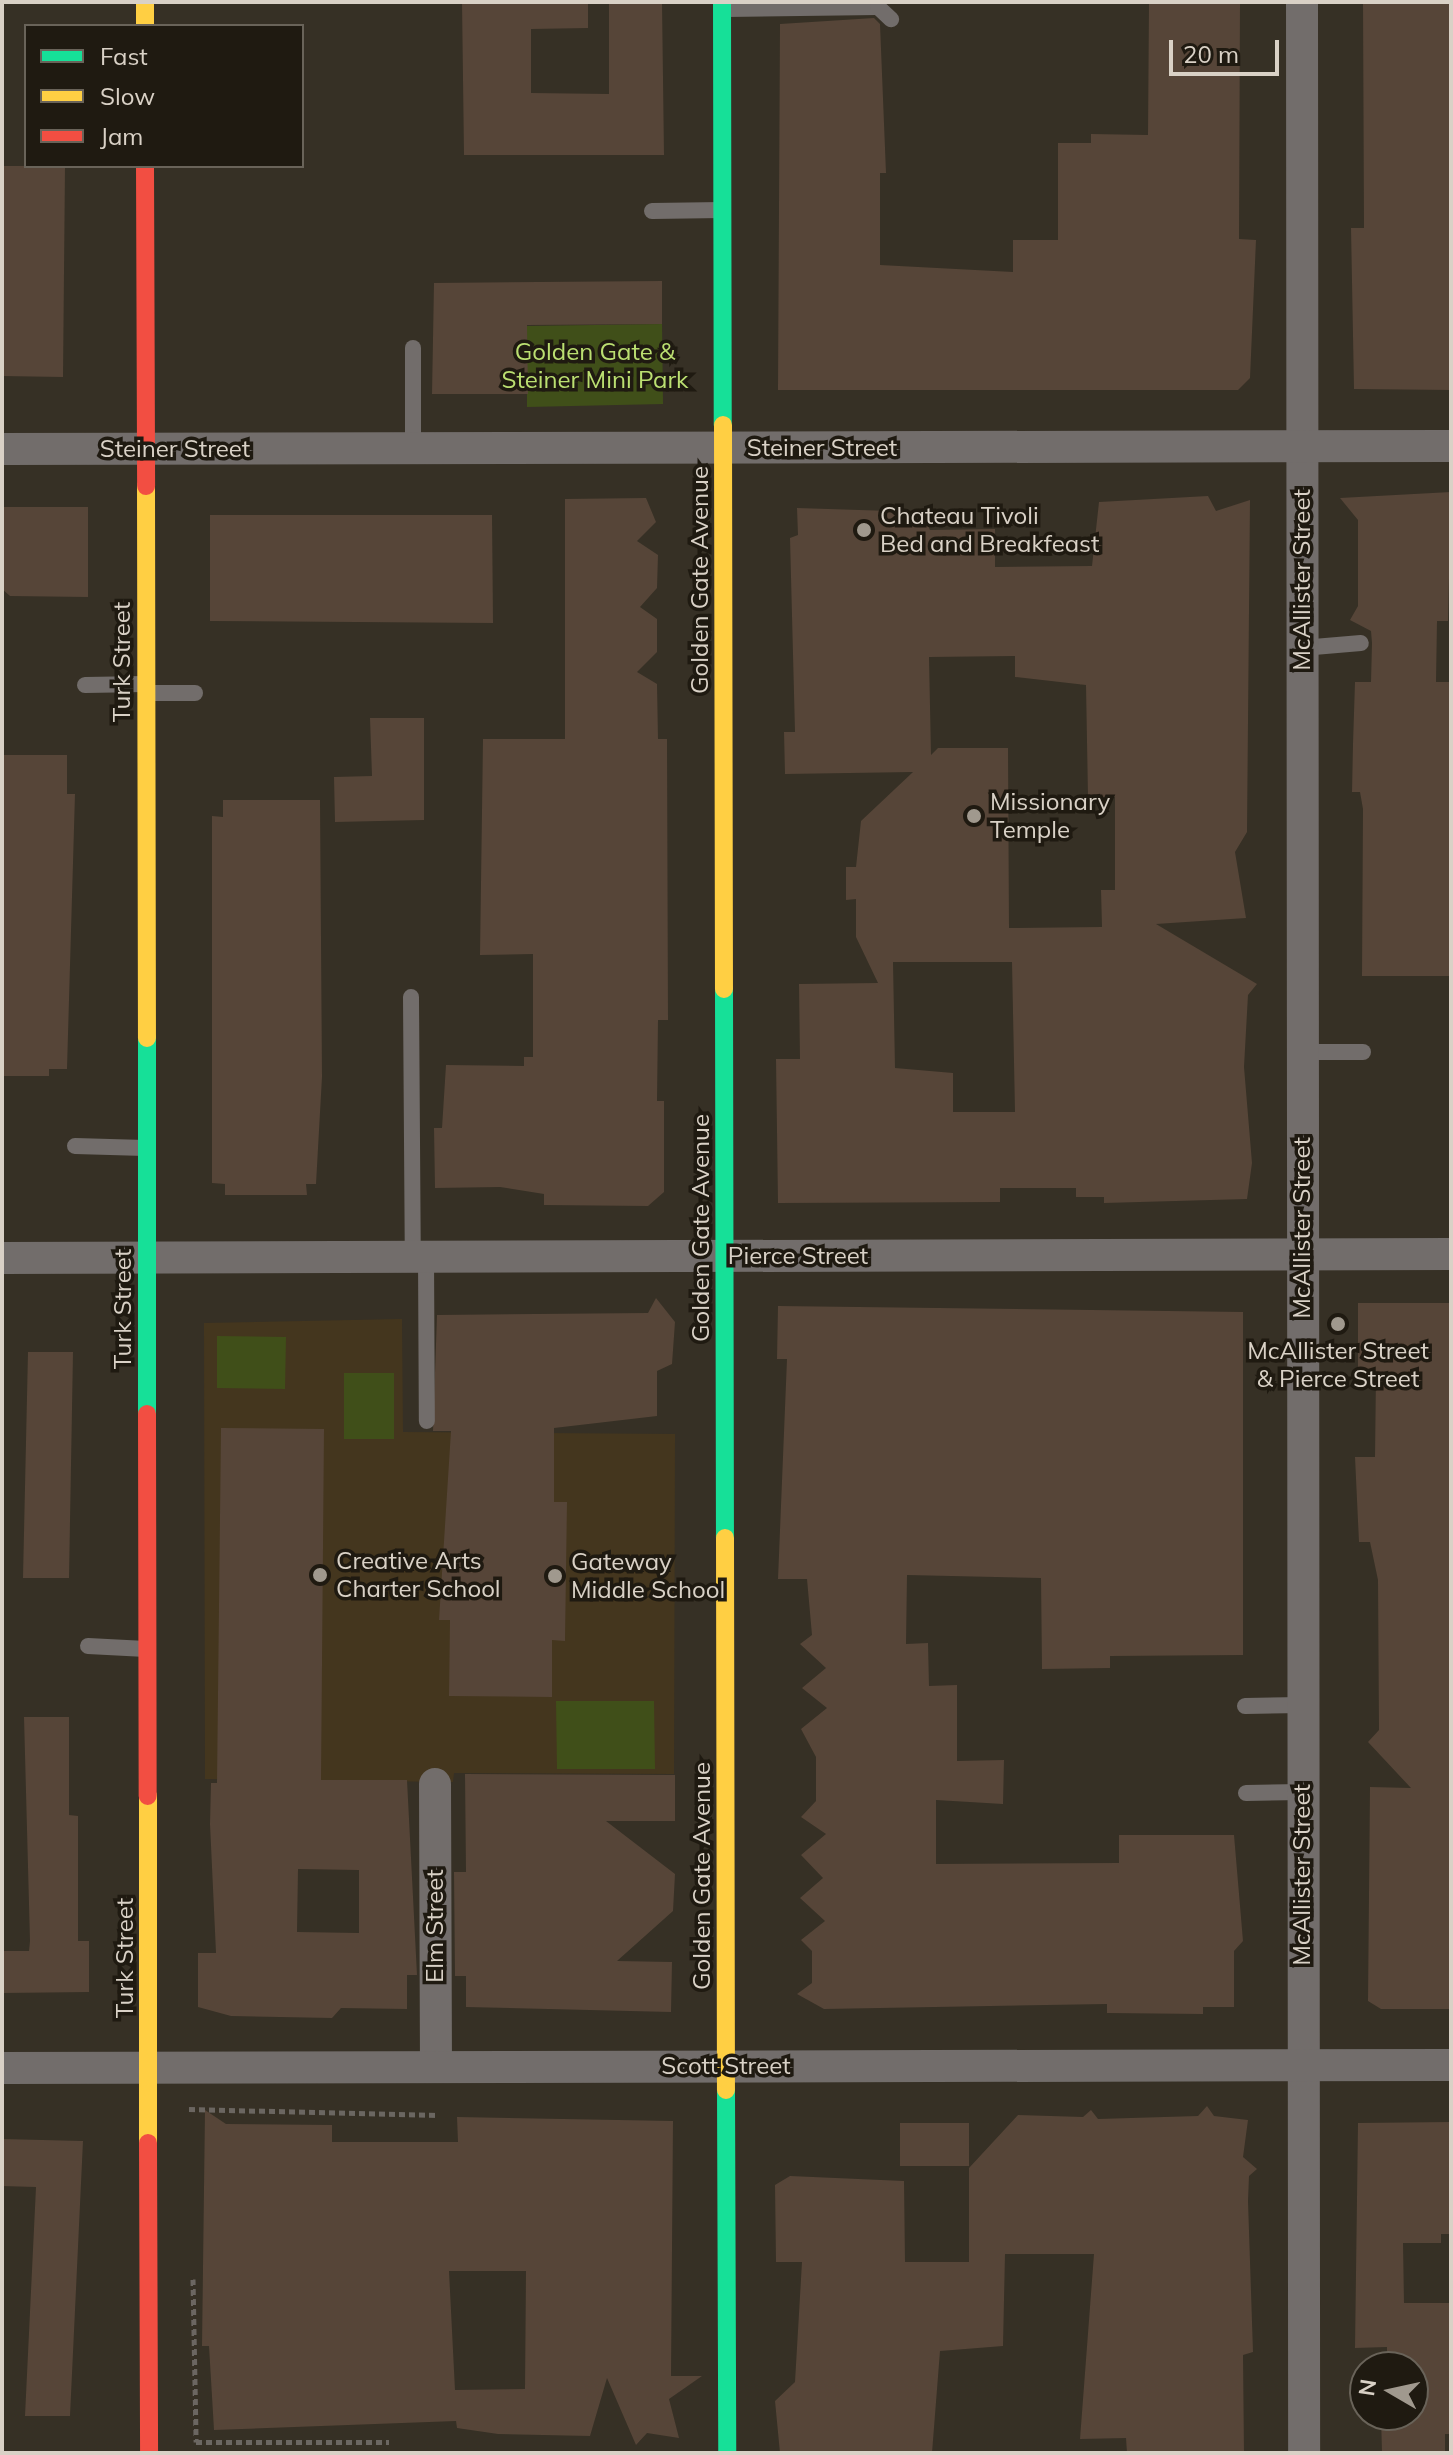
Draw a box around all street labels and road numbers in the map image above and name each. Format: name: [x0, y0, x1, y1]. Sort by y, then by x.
street label: Steiner Street: [747, 434, 897, 462]
street label: Steiner Street: [100, 435, 250, 463]
street label: Golden Gate Avenue: [686, 466, 714, 694]
street label: McAllister Street: [1288, 489, 1316, 671]
street label: Turk Street: [108, 602, 136, 722]
street label: Golden Gate Avenue: [687, 1114, 715, 1342]
street label: McAllister Street: [1288, 1137, 1316, 1319]
street label: Pierce Street: [728, 1242, 868, 1270]
street label: Turk Street: [109, 1249, 137, 1369]
street label: Golden Gate Avenue: [688, 1762, 716, 1990]
street label: McAllister Street: [1288, 1784, 1316, 1966]
street label: Elm Street: [421, 1869, 449, 1983]
street label: Turk Street: [111, 1898, 139, 2018]
street label: Scott Street: [661, 2052, 791, 2080]

